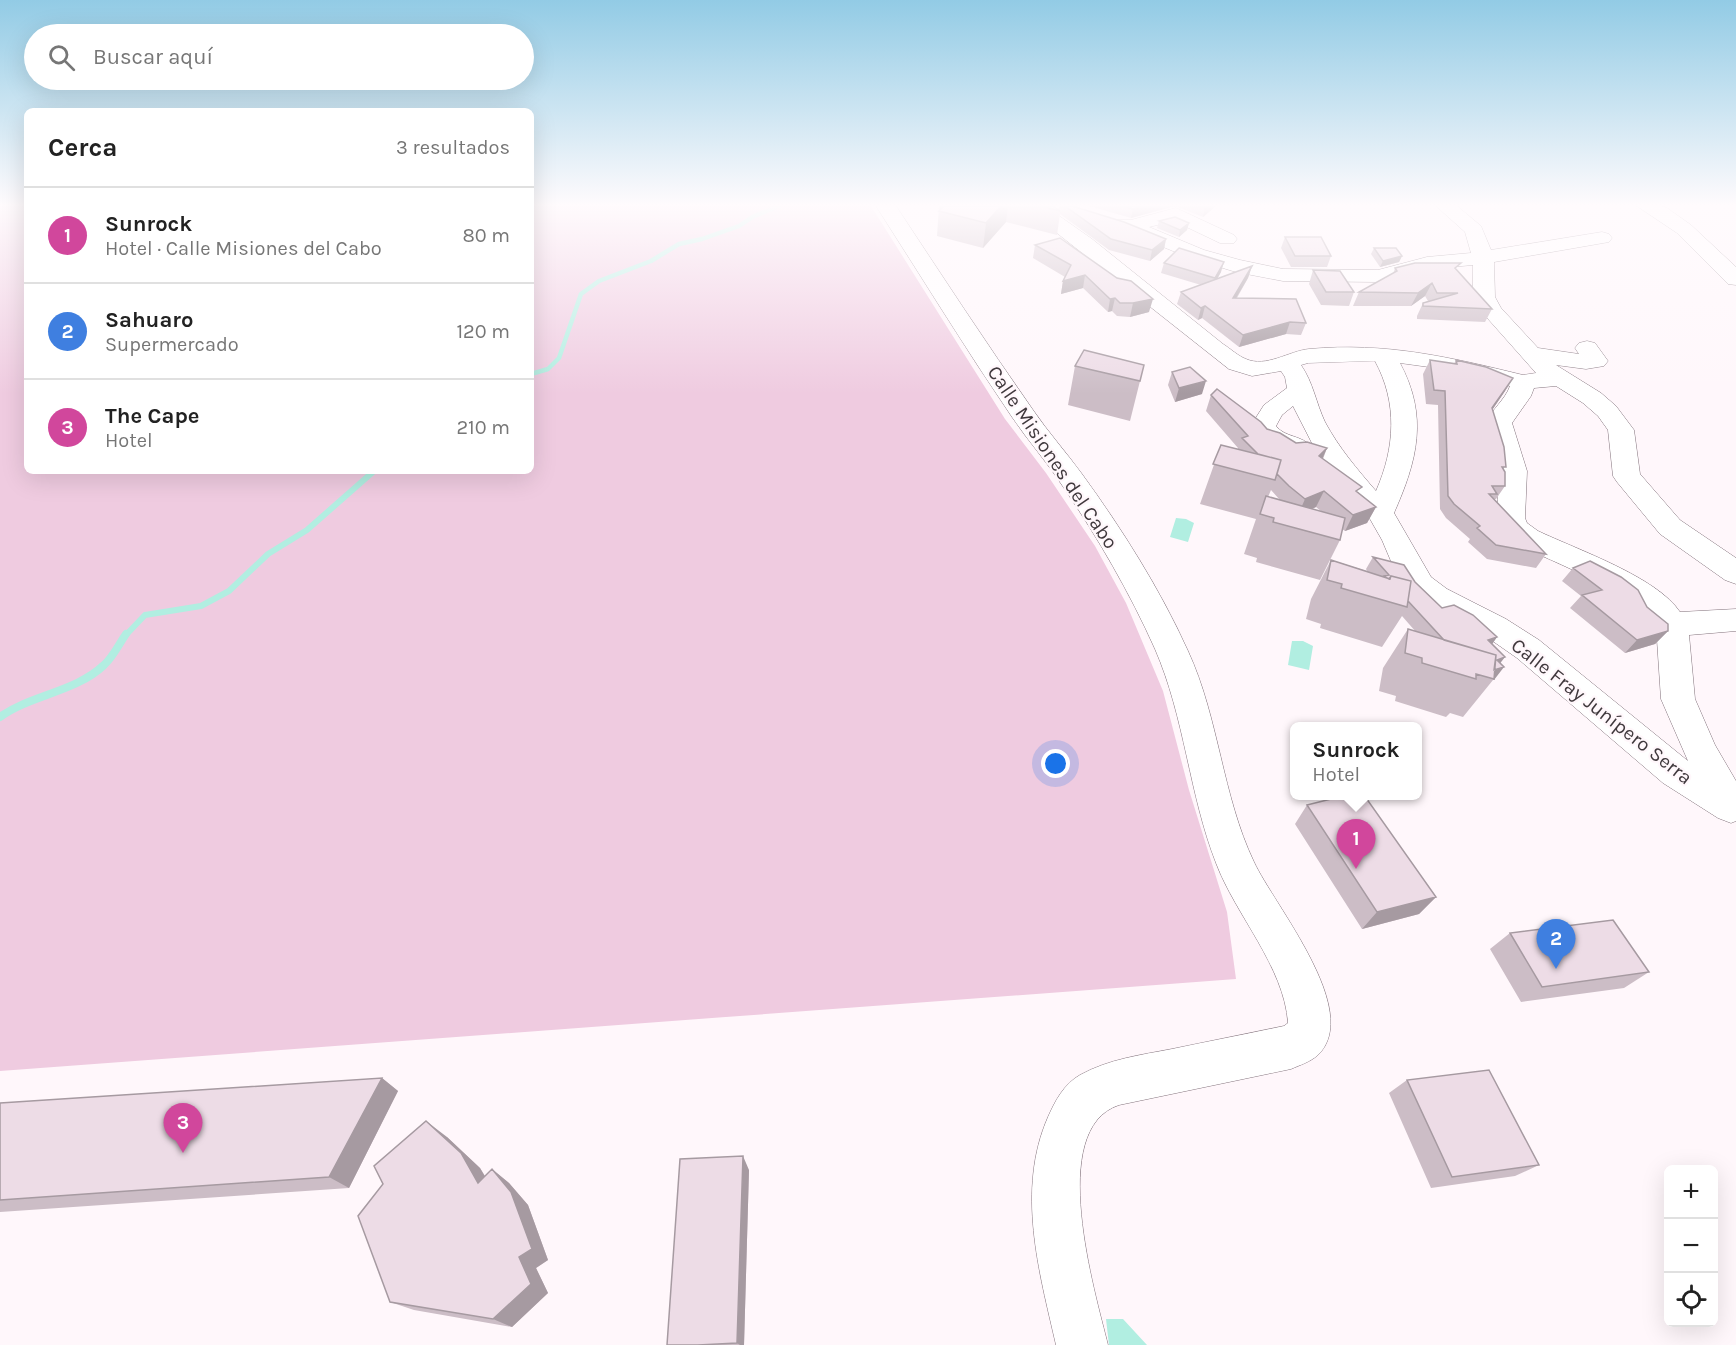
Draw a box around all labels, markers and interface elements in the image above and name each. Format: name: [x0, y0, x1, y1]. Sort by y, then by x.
search box: [24, 24, 534, 90]
icon: search: [45, 41, 78, 74]
text: Buscar aquí: [93, 44, 213, 70]
text: Cerca: [48, 132, 117, 163]
text: 3 resultados: [396, 136, 510, 159]
text: Sunrock: [105, 211, 192, 237]
text: 1: [64, 224, 71, 247]
text: 80 m: [462, 224, 510, 247]
text: Hotel · Calle Misiones del Cabo: [105, 237, 382, 260]
text: Sahuaro: [105, 307, 193, 333]
text: 2: [61, 320, 74, 343]
text: 120 m: [456, 320, 510, 343]
text: Supermercado: [105, 333, 239, 356]
street label: Calle Misiones del Cabo: [983, 361, 1122, 553]
text: The Cape: [105, 403, 200, 429]
text: 3: [61, 416, 74, 439]
text: 210 m: [456, 416, 510, 439]
text: Hotel: [105, 429, 153, 452]
street label: Calle Fray Junípero Serra: [1507, 634, 1697, 789]
popup: [1290, 722, 1422, 800]
text: Sunrock: [1312, 737, 1400, 763]
your location: [1041, 749, 1070, 778]
text: Hotel: [1312, 763, 1360, 786]
pin: 1: [1336, 820, 1376, 869]
pin: 2: [1536, 920, 1576, 969]
pin: 3: [164, 1104, 202, 1153]
map controls: [1664, 1165, 1718, 1327]
button: +: [1664, 1165, 1718, 1219]
button: −: [1664, 1219, 1718, 1273]
button: locate: [1664, 1273, 1718, 1327]

